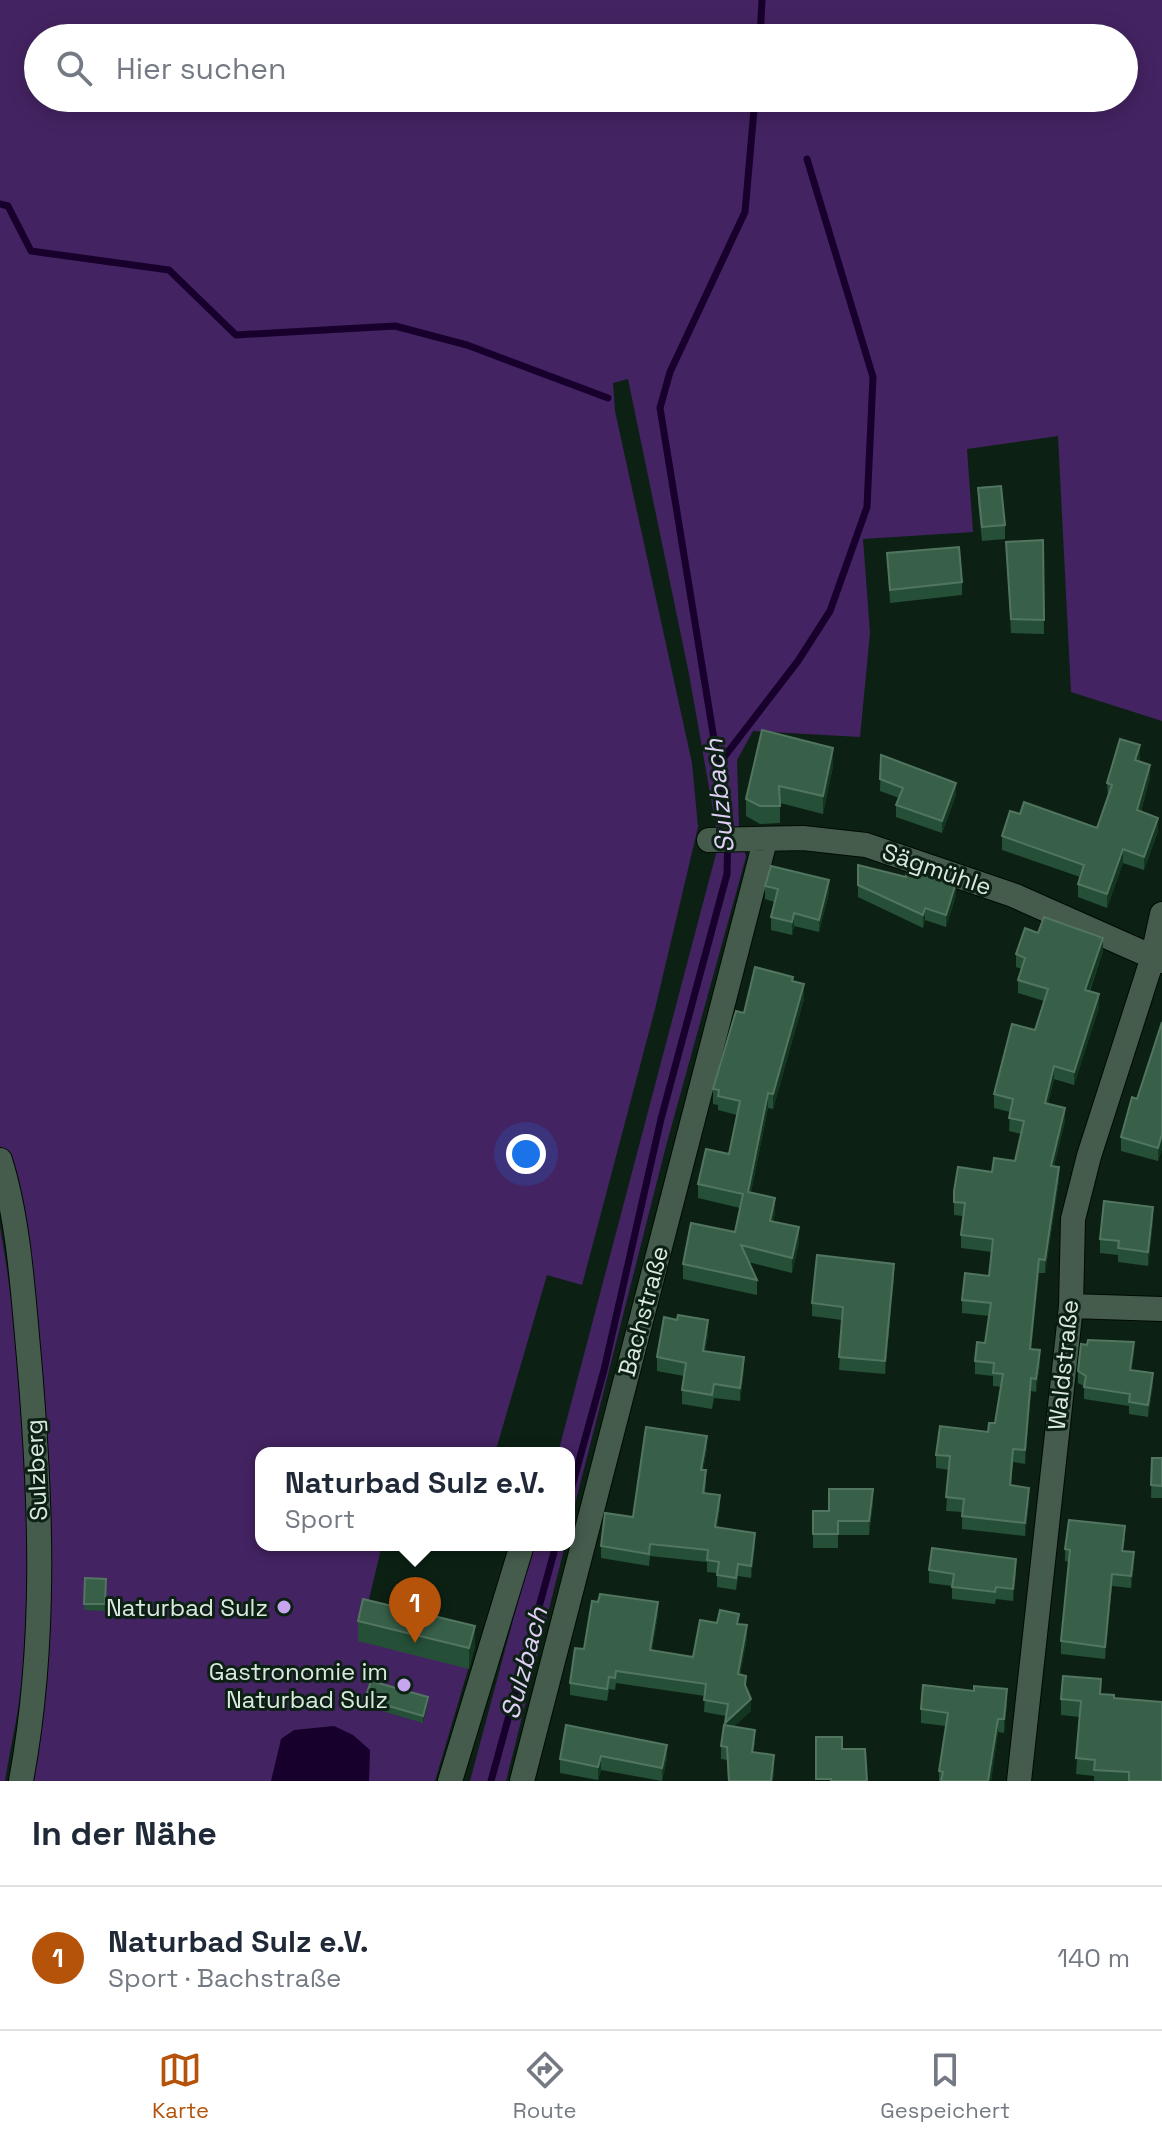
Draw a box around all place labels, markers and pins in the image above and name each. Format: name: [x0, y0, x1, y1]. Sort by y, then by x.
pin: 1: [389, 1577, 441, 1643]
place label: Naturbad Sulz: [106, 1592, 268, 1623]
marker: Naturbad Sulz: [275, 1598, 293, 1616]
place label: Gastronomie im Naturbad Sulz: [209, 1656, 388, 1715]
marker: Gastronomie im Naturbad Sulz: [395, 1676, 413, 1694]

